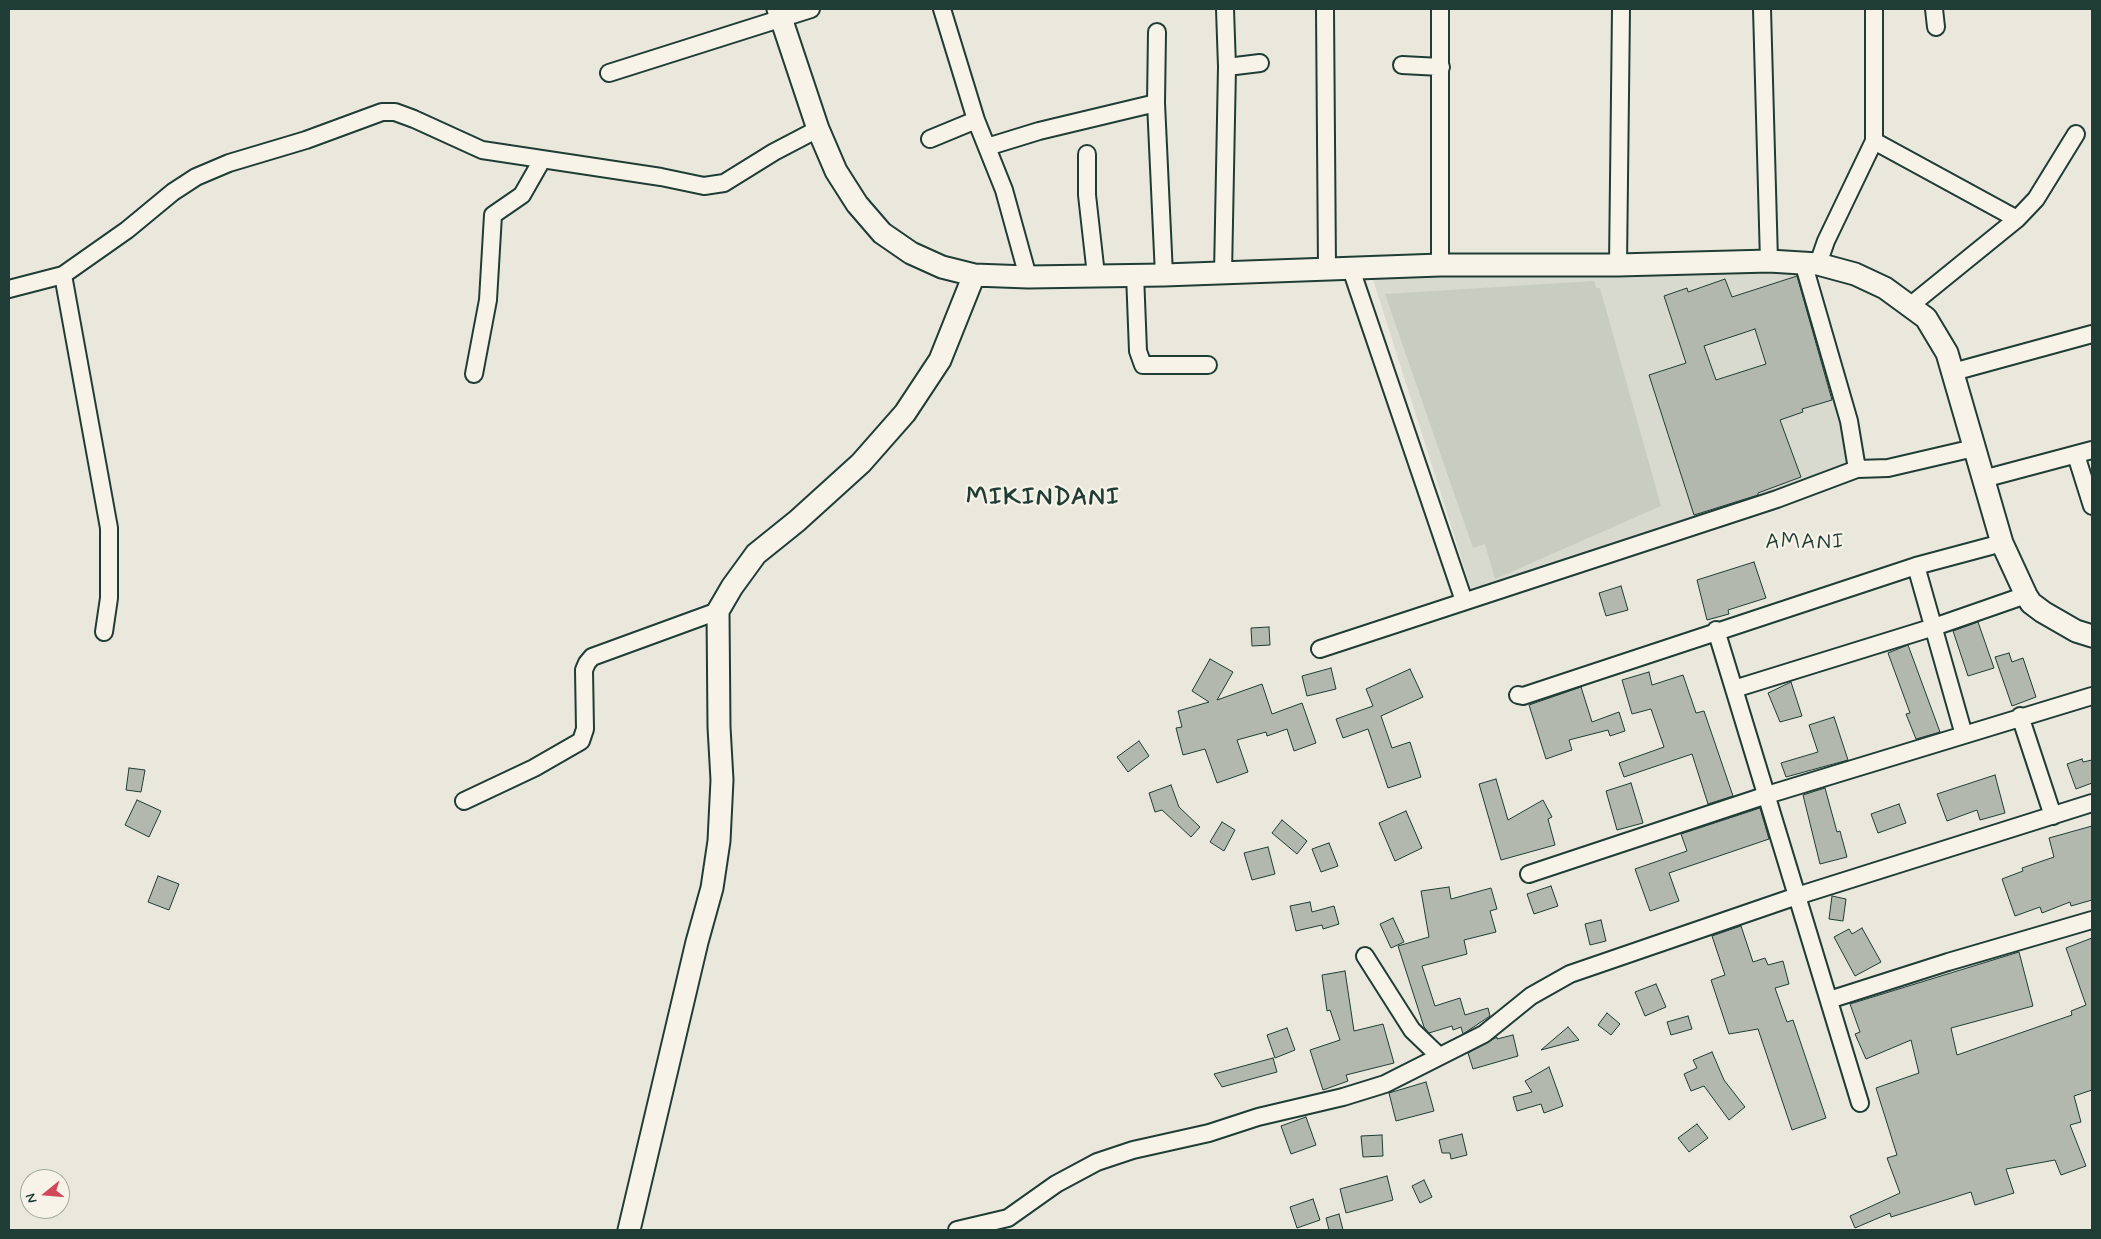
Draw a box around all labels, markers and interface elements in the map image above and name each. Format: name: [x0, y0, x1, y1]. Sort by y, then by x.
district label: MIKINDANI: [965, 484, 1121, 514]
district label: AMANI: [1767, 530, 1843, 556]
north arrow: [20, 1169, 70, 1219]
text: N: [22, 1191, 42, 1205]

